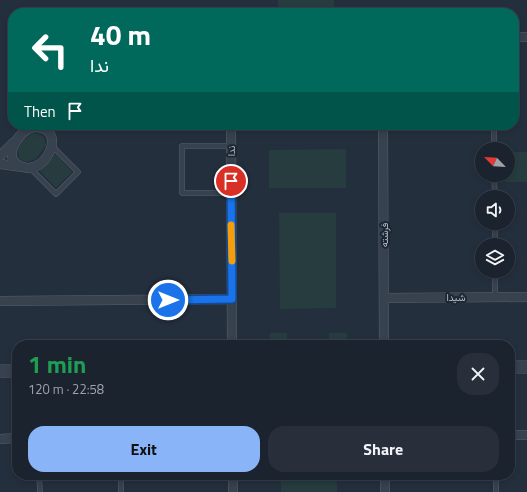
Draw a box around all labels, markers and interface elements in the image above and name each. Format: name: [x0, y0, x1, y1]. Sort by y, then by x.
text: 40 m: [90, 13, 151, 56]
icon: left: [24, 24, 76, 76]
text: ندا: [90, 52, 109, 79]
text: Then: [24, 100, 56, 123]
icon: arrive: [64, 100, 86, 122]
north arrow: [475, 142, 515, 182]
map controls: [475, 142, 515, 278]
street label: ندا: [224, 146, 239, 156]
pin: [214, 164, 248, 198]
icon: arrive: [220, 170, 242, 192]
button: sound: [475, 190, 515, 230]
street label: فرشته: [377, 222, 392, 247]
button: layers: [475, 238, 515, 278]
position arrow: [147, 279, 189, 321]
street label: شیدا: [446, 290, 466, 305]
text: 1 min: [28, 346, 86, 382]
button: close: [457, 353, 499, 395]
text: 120 m · 22:58: [28, 379, 104, 399]
button: Exit: [28, 426, 260, 472]
button: Share: [268, 426, 499, 472]

